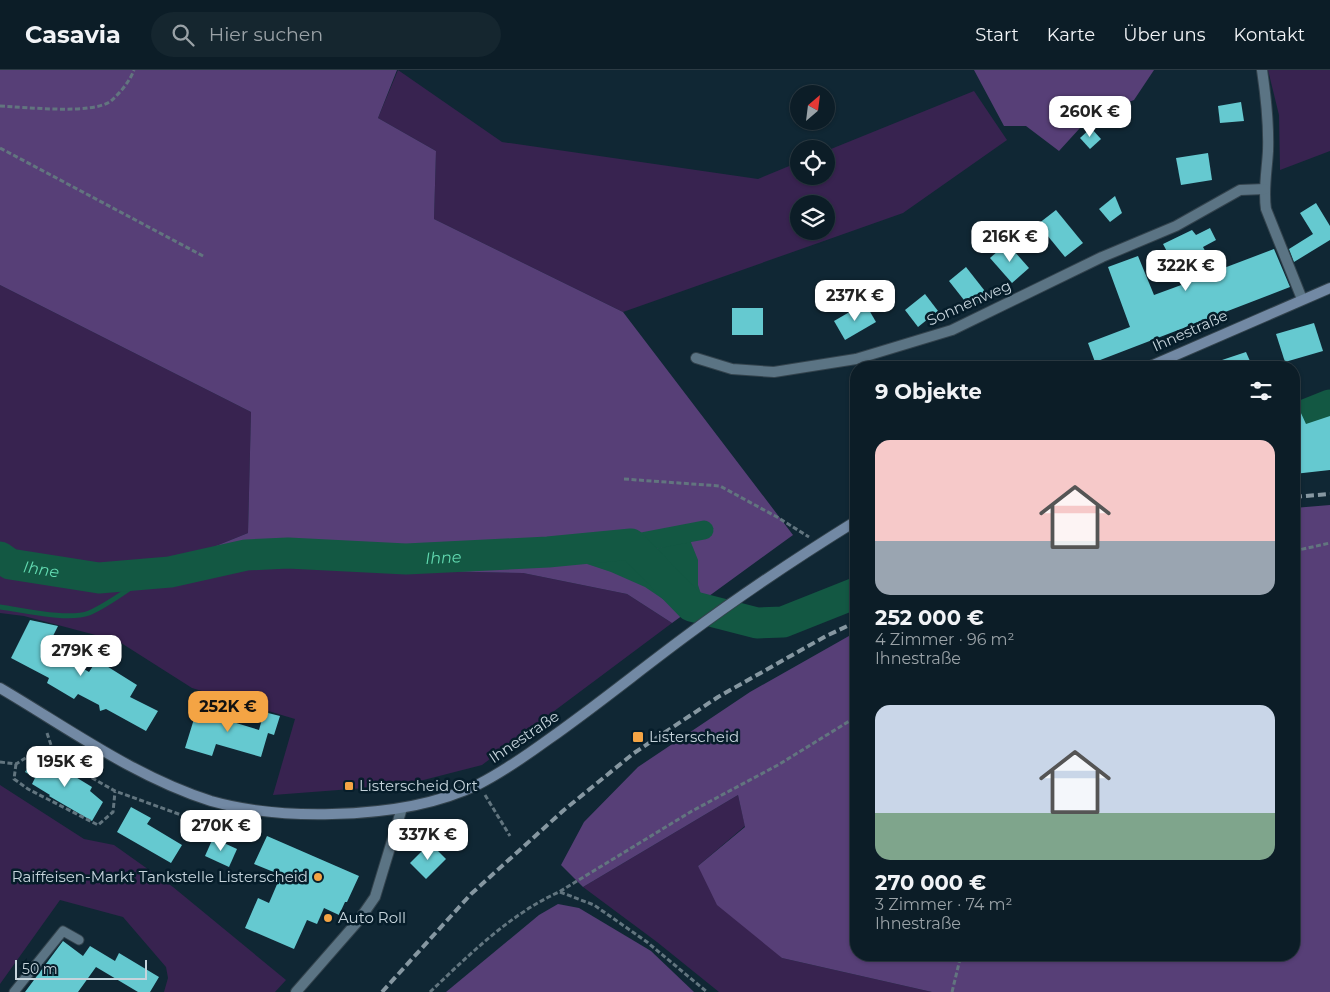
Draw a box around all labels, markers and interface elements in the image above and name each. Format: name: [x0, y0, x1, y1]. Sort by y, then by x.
search box: [151, 12, 501, 57]
text: Casavia: [25, 20, 121, 49]
icon: search: [169, 21, 197, 49]
text: Hier suchen: [209, 23, 323, 46]
text: Start: [975, 24, 1019, 46]
text: Karte: [1047, 24, 1095, 46]
text: Über uns: [1123, 24, 1206, 46]
text: Kontakt: [1234, 24, 1305, 46]
north arrow: [790, 85, 835, 130]
map controls: [790, 85, 835, 240]
pin: 260K €: [1049, 96, 1131, 138]
text: 260K €: [1060, 102, 1120, 121]
button: locate: [790, 140, 835, 185]
button: layers: [790, 195, 835, 240]
pin: 216K €: [969, 220, 1051, 263]
text: 216K €: [982, 227, 1038, 246]
pin: 322K €: [1145, 250, 1227, 292]
text: 322K €: [1157, 256, 1215, 275]
street label: Sonnenweg: [924, 276, 1014, 330]
pin: 237K €: [814, 280, 896, 322]
text: 237K €: [826, 286, 884, 305]
street label: Ihnestraße: [1149, 305, 1230, 356]
icon: filters: [1247, 377, 1275, 405]
text: 9 Objekte: [875, 379, 982, 404]
icon: home: [1030, 472, 1120, 562]
water label: Ihne: [425, 547, 462, 568]
water label: Ihne: [22, 557, 61, 582]
text: 252 000 €: [875, 605, 984, 630]
text: 4 Zimmer · 96 m²: [875, 630, 1014, 649]
pin: 279K €: [40, 634, 122, 677]
text: 279K €: [52, 641, 110, 660]
text: Ihnestraße: [875, 649, 961, 668]
pin: 252K €: [187, 690, 269, 733]
text: 252K €: [199, 697, 257, 716]
street label: Ihnestraße: [485, 706, 562, 767]
place label: Listerscheid: [649, 727, 739, 746]
marker: Listerscheid: [631, 730, 645, 744]
icon: home: [1030, 737, 1120, 827]
pin: 195K €: [24, 746, 106, 788]
text: 195K €: [37, 752, 93, 771]
place label: Listerscheid Ort: [359, 776, 478, 795]
marker: Listerscheid Ort: [343, 780, 355, 792]
pin: 270K €: [180, 810, 262, 852]
text: 270K €: [191, 816, 251, 835]
pin: 337K €: [387, 818, 469, 861]
text: 337K €: [399, 825, 457, 844]
place label: Raiffeisen-Markt Tankstelle Listerscheid: [12, 867, 308, 886]
text: 270 000 €: [875, 870, 986, 895]
marker: Raiffeisen-Markt Tankstelle Listerscheid: [312, 871, 324, 883]
text: 3 Zimmer · 74 m²: [875, 895, 1012, 914]
place label: Auto Roll: [338, 908, 406, 927]
marker: Auto Roll: [322, 912, 334, 924]
text: Ihnestraße: [875, 914, 961, 933]
scale bar: [15, 957, 148, 980]
text: 50 m: [22, 960, 58, 978]

